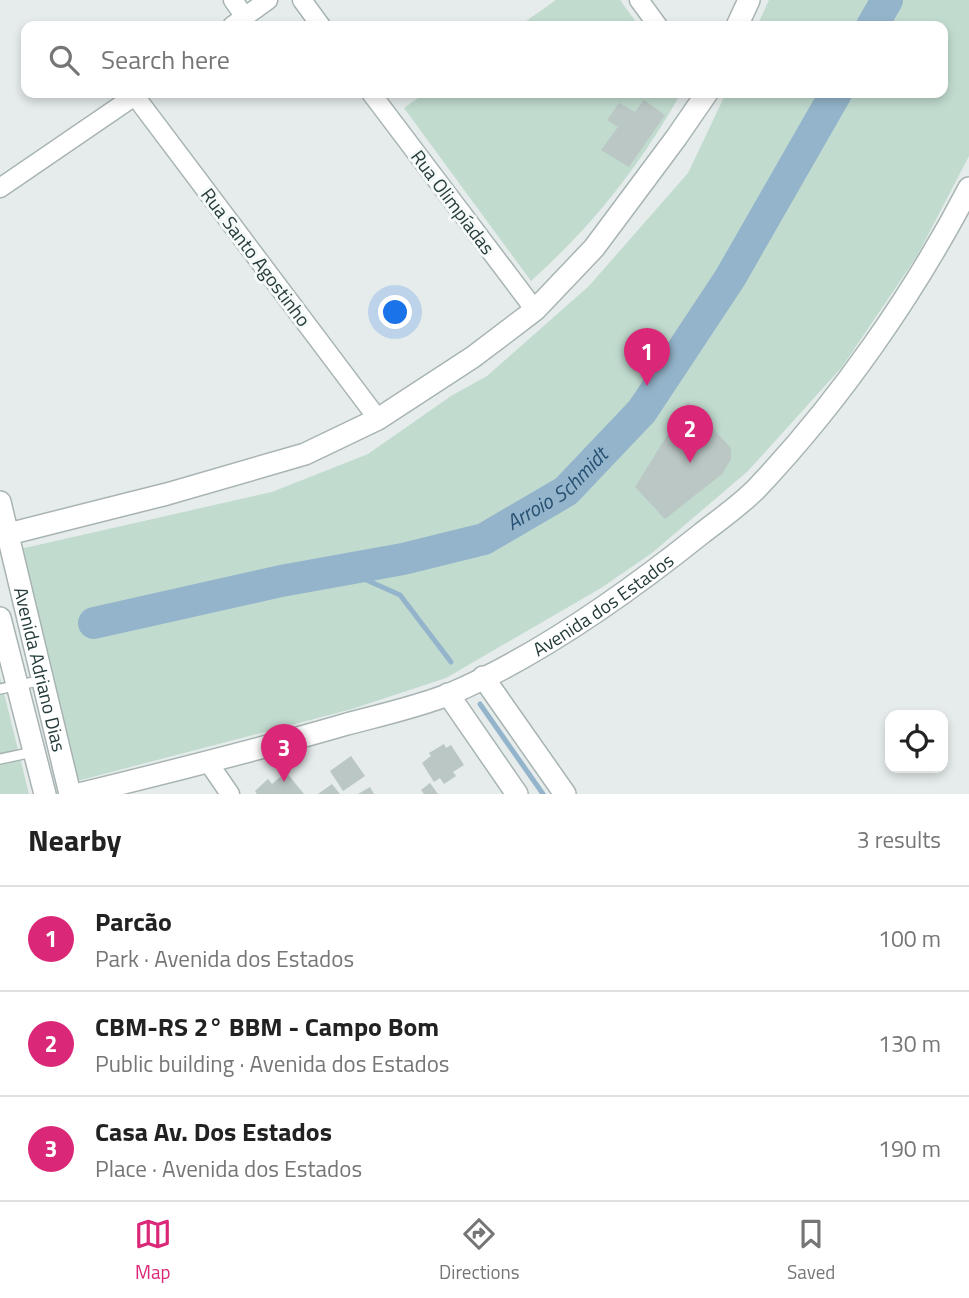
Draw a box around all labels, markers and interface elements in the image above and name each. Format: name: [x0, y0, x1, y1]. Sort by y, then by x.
search box: [21, 21, 948, 98]
text: Search here: [101, 40, 230, 79]
icon: search: [45, 41, 83, 79]
street label: Rua Olimpíadas: [404, 143, 503, 260]
street label: Rua Santo Agostinho: [194, 181, 318, 332]
your location: [378, 295, 412, 329]
pin: 1: [624, 328, 670, 386]
pin: 2: [667, 405, 713, 463]
water label: Arroio Schmidt: [500, 438, 616, 538]
street label: Avenida dos Estados: [527, 546, 680, 663]
street label: Avenida Adriano Dias: [7, 584, 74, 755]
map controls: [885, 710, 948, 773]
button: locate: [885, 710, 948, 773]
pin: 3: [261, 724, 307, 782]
text: Nearby: [28, 817, 121, 863]
text: 3 results: [857, 822, 941, 857]
text: Parcão: [95, 902, 172, 941]
text: 1: [45, 921, 57, 956]
text: 100 m: [878, 921, 941, 956]
text: Park · Avenida dos Estados: [95, 941, 354, 976]
text: CBM-RS 2° BBM - Campo Bom: [95, 1007, 439, 1046]
text: 2: [45, 1026, 57, 1061]
text: 130 m: [878, 1026, 941, 1061]
text: Public building · Avenida dos Estados: [95, 1046, 450, 1081]
text: Casa Av. Dos Estados: [95, 1112, 332, 1151]
text: 3: [45, 1131, 57, 1166]
text: 190 m: [878, 1131, 941, 1166]
text: Place · Avenida dos Estados: [95, 1151, 362, 1186]
tab: Map: [134, 1215, 172, 1286]
tab: Directions: [439, 1215, 520, 1286]
tab: Saved: [787, 1215, 835, 1286]

